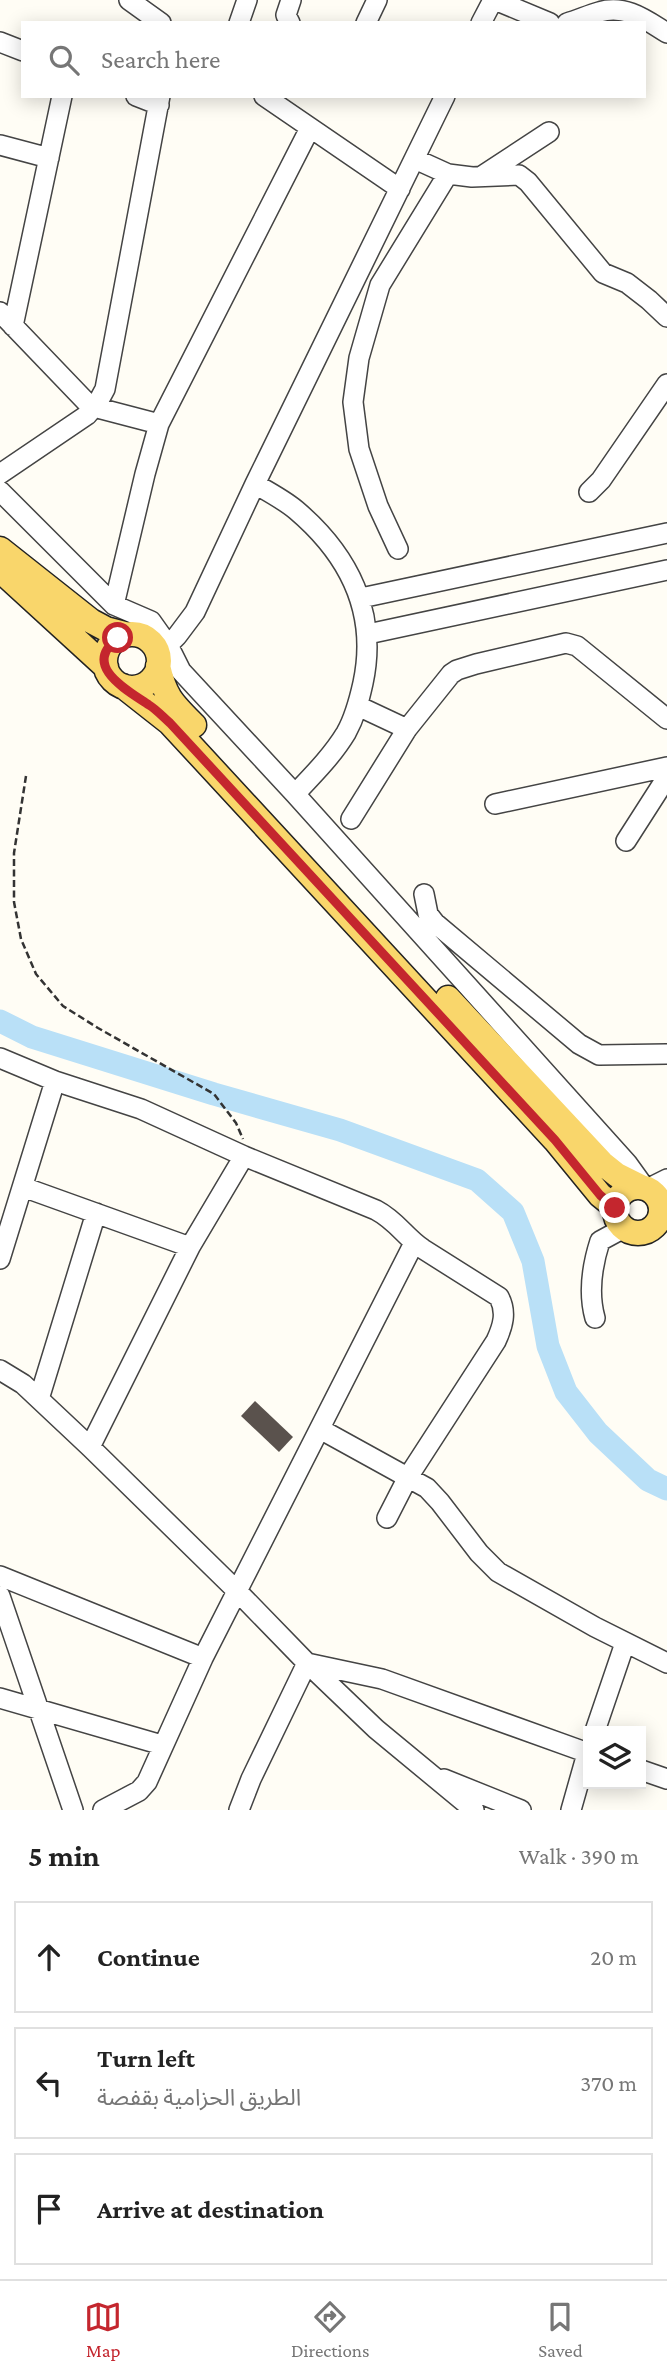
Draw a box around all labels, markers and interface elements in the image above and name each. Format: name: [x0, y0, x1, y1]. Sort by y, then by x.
search box: [21, 21, 646, 98]
icon: search: [45, 41, 83, 79]
text: Search here: [101, 45, 220, 74]
route start: [102, 622, 133, 653]
route end: [599, 1192, 630, 1223]
map controls: [583, 1726, 646, 1789]
button: layers: [583, 1726, 646, 1789]
text: 5 min: [28, 1839, 100, 1872]
text: Walk · 390 m: [519, 1843, 639, 1869]
icon: ahead: [30, 1938, 68, 1976]
text: Continue: [97, 1943, 200, 1972]
text: 20 m: [590, 1944, 637, 1970]
text: Turn left: [97, 2044, 195, 2073]
icon: left: [30, 2064, 68, 2102]
text: 370 m: [580, 2070, 637, 2096]
text: الطريق الحزامية بقفصة: [97, 2084, 301, 2110]
icon: arrive: [30, 2190, 68, 2228]
text: Arrive at destination: [97, 2195, 324, 2224]
tab: Map: [84, 2298, 122, 2361]
tab: Directions: [291, 2298, 370, 2361]
tab: Saved: [538, 2298, 583, 2361]

